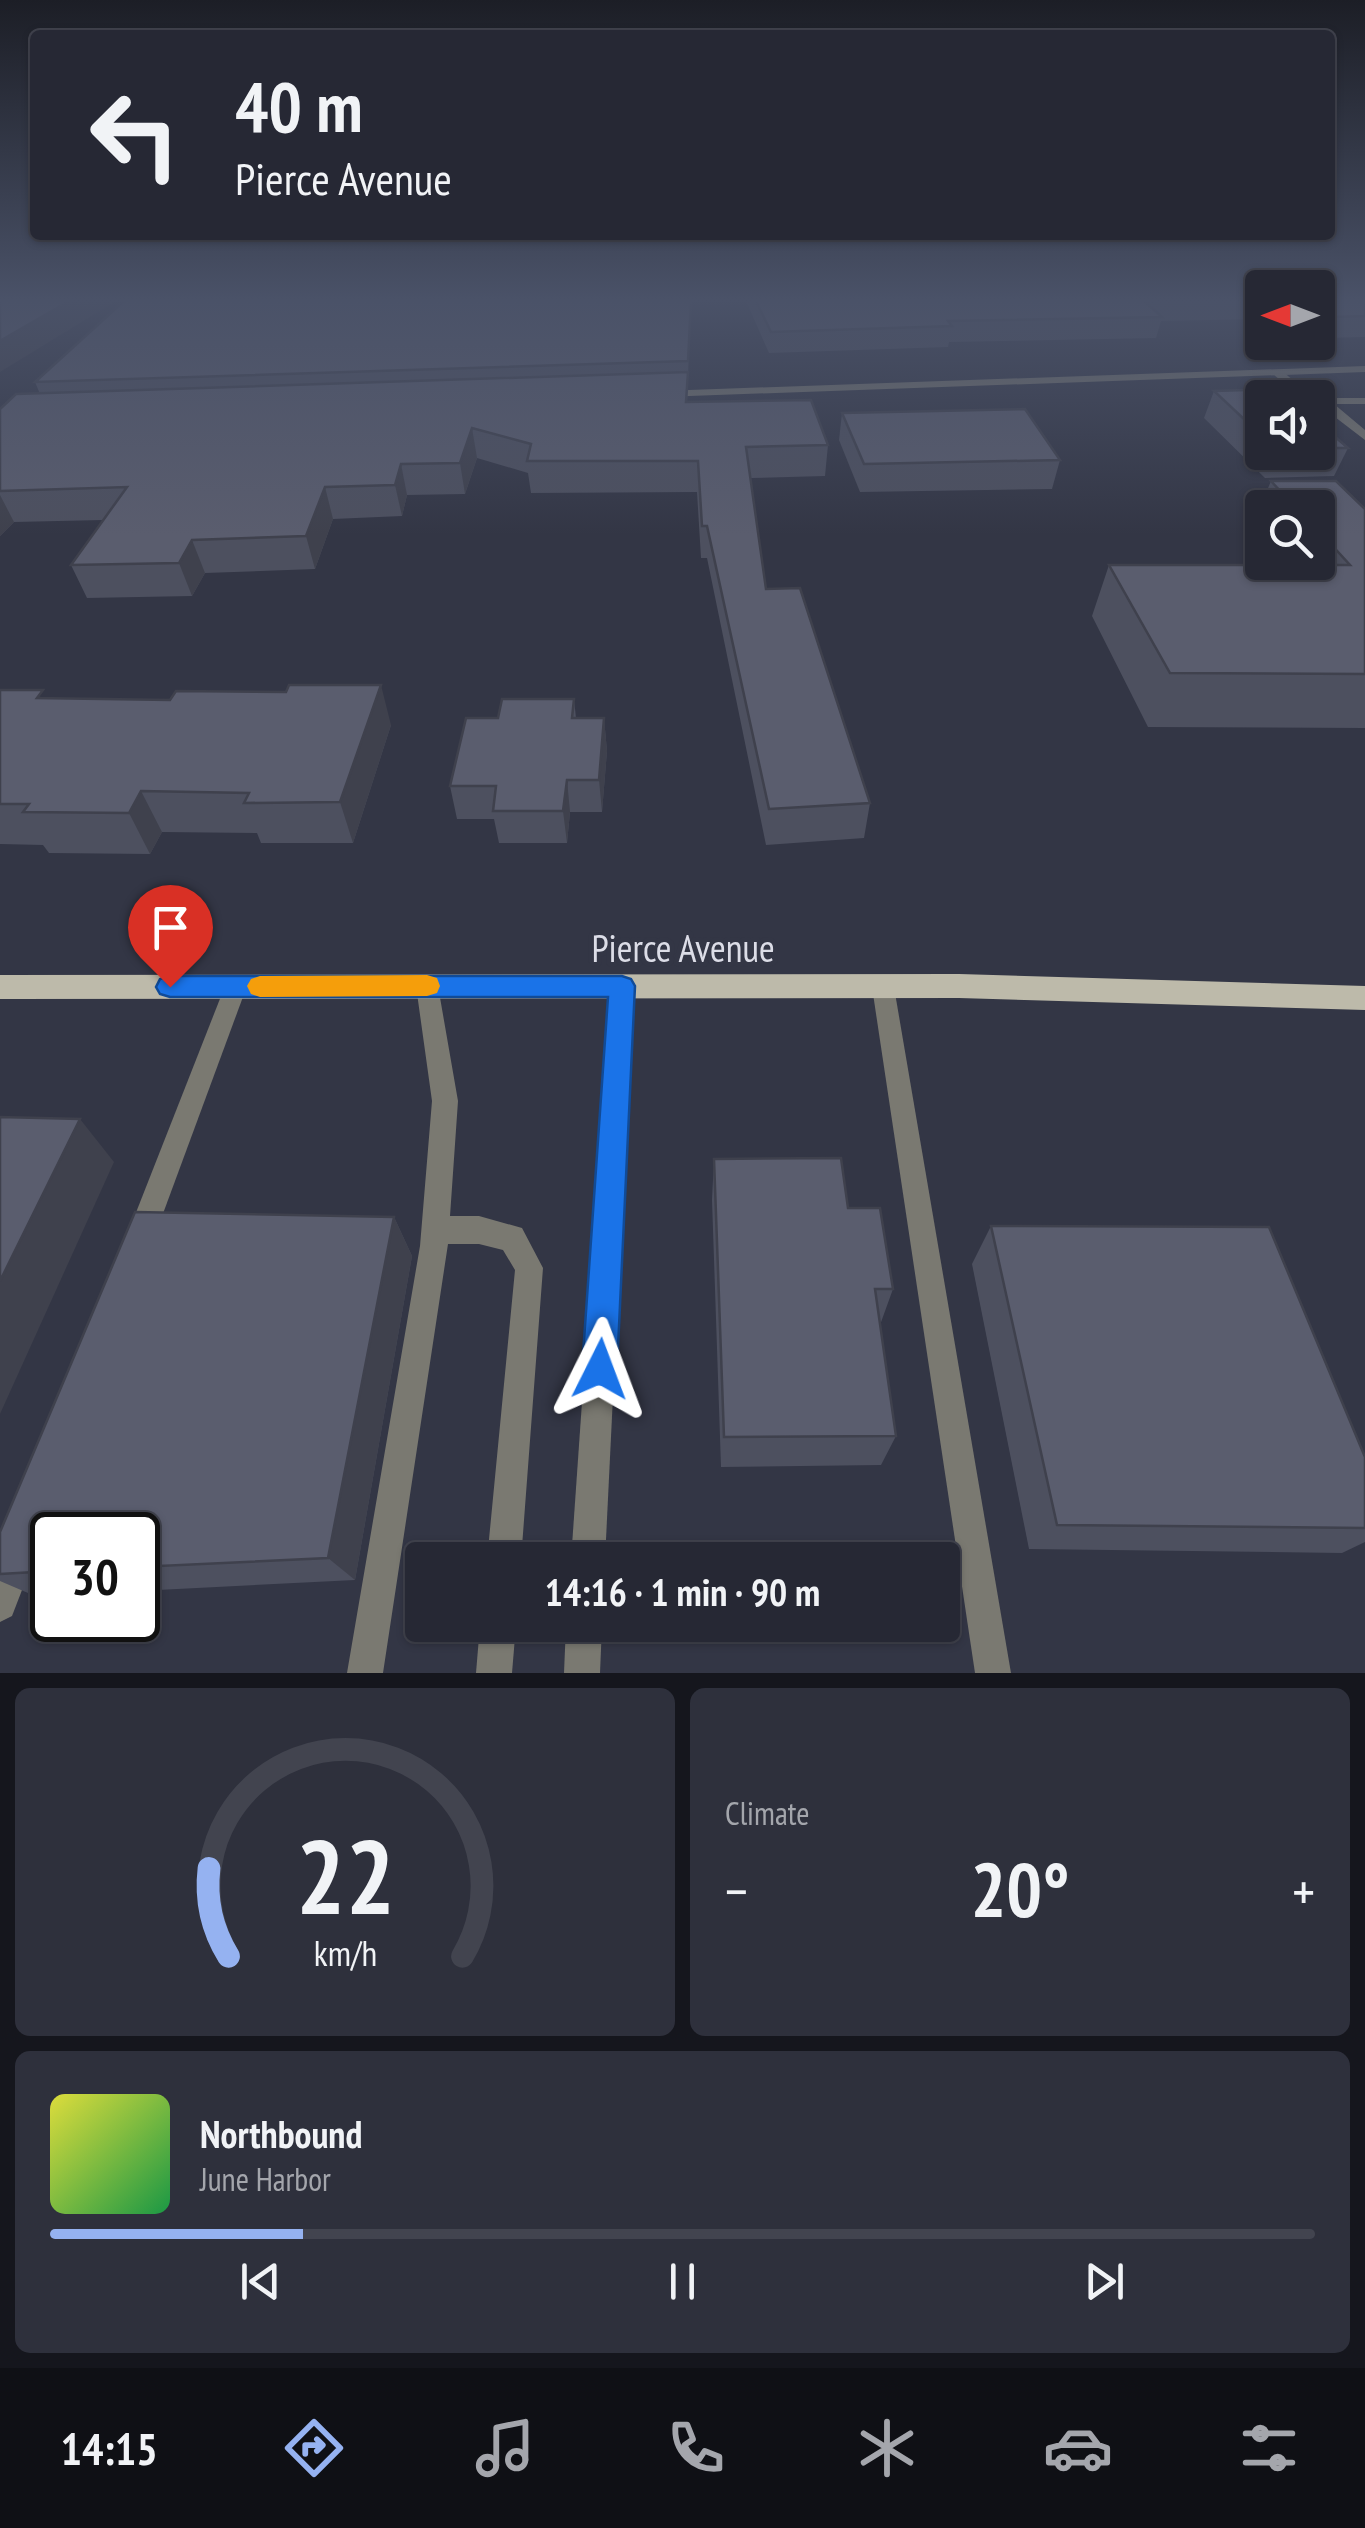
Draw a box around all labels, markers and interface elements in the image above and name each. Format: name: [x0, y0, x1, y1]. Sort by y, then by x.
text: 40 m: [235, 61, 363, 151]
icon: left: [70, 70, 200, 200]
text: Pierce Avenue: [235, 149, 452, 207]
north arrow: [1245, 270, 1335, 360]
map controls: [1245, 270, 1335, 580]
button: sound: [1245, 380, 1335, 470]
button: search: [1245, 490, 1335, 580]
pin: [128, 885, 213, 988]
icon: arrive: [143, 900, 198, 955]
street label: Pierce Avenue: [591, 923, 775, 972]
position arrow: [548, 1317, 652, 1421]
speed limit sign: 30: [30, 1512, 160, 1642]
text: 14:16 · 1 min · 90 m: [545, 1567, 820, 1616]
text: Climate: [725, 1792, 809, 1834]
text: 22: [295, 1808, 395, 1943]
text: 20°: [970, 1841, 1070, 1938]
text: −: [725, 1855, 748, 1926]
text: +: [1292, 1855, 1315, 1926]
text: km/h: [313, 1930, 377, 1976]
text: Northbound: [200, 2109, 362, 2158]
text: June Harbor: [200, 2158, 331, 2200]
icon: previous: [233, 2254, 288, 2309]
icon: pause: [655, 2254, 710, 2309]
icon: next: [1077, 2254, 1132, 2309]
icon: directions: [279, 2413, 349, 2483]
icon: music: [470, 2413, 540, 2483]
icon: phone: [661, 2413, 731, 2483]
icon: climate: [852, 2413, 922, 2483]
icon: car: [1043, 2413, 1113, 2483]
icon: filters: [1234, 2413, 1304, 2483]
text: 14:15: [61, 2419, 158, 2477]

